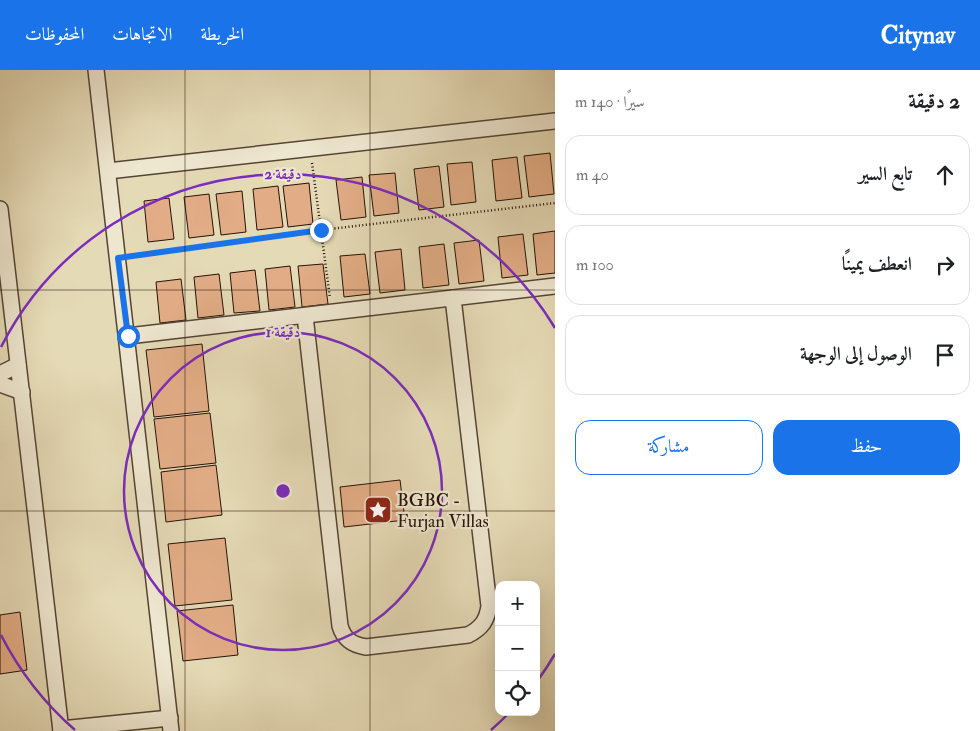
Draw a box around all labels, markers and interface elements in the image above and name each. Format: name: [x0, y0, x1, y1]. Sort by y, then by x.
text: Citynav: [881, 20, 955, 51]
text: المحفوظات: [25, 23, 84, 46]
text: الاتجاهات: [112, 23, 172, 46]
text: الخريطة: [200, 23, 244, 46]
text: 2 دقيقة: [908, 88, 960, 115]
text: سيرًا · 140 m: [575, 92, 645, 112]
icon: ahead: [931, 161, 959, 189]
text: تابع السير: [858, 162, 912, 186]
text: 2 دقيقة: [265, 165, 301, 184]
text: 40 m: [576, 165, 609, 185]
route end: [310, 219, 333, 242]
icon: right: [931, 251, 959, 279]
text: انعطف يمينًا: [842, 252, 912, 276]
text: 100 m: [576, 255, 614, 275]
text: 1 دقيقة: [266, 323, 300, 342]
route start: [117, 325, 140, 348]
icon: arrive: [931, 341, 959, 369]
text: الوصول إلى الوجهة: [800, 342, 912, 366]
button: مشاركة: [575, 420, 763, 475]
button: حفظ: [773, 420, 960, 475]
centre of rings: [274, 482, 292, 500]
place label: BGBC - Furjan Villas: [397, 489, 489, 533]
place icon: BGBC - Furjan Villas: [363, 495, 393, 525]
map controls: [495, 581, 540, 716]
button: +: [495, 581, 540, 626]
button: −: [495, 626, 540, 671]
button: locate: [495, 671, 540, 716]

